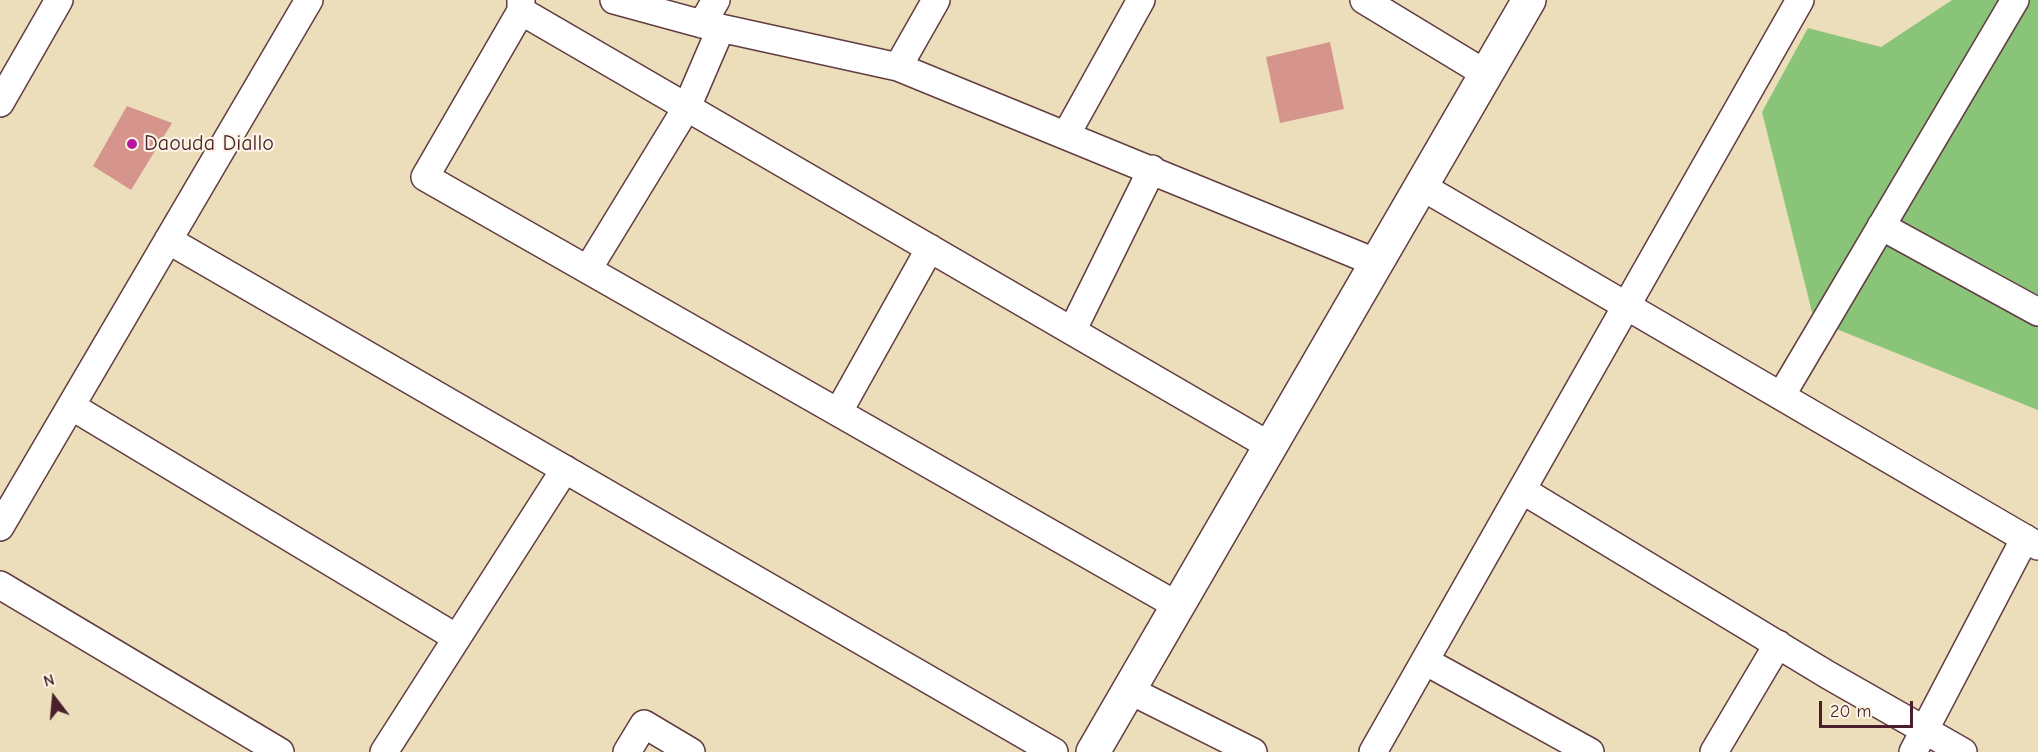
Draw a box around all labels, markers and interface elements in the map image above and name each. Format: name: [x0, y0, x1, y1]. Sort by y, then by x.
place label: Daouda Diallo: [144, 131, 274, 157]
marker: Daouda Diallo: [125, 137, 139, 151]
north arrow: [24, 668, 84, 728]
text: N: [42, 671, 57, 691]
scale bar: [1822, 689, 1916, 727]
text: 20 m: [1830, 701, 1871, 722]

